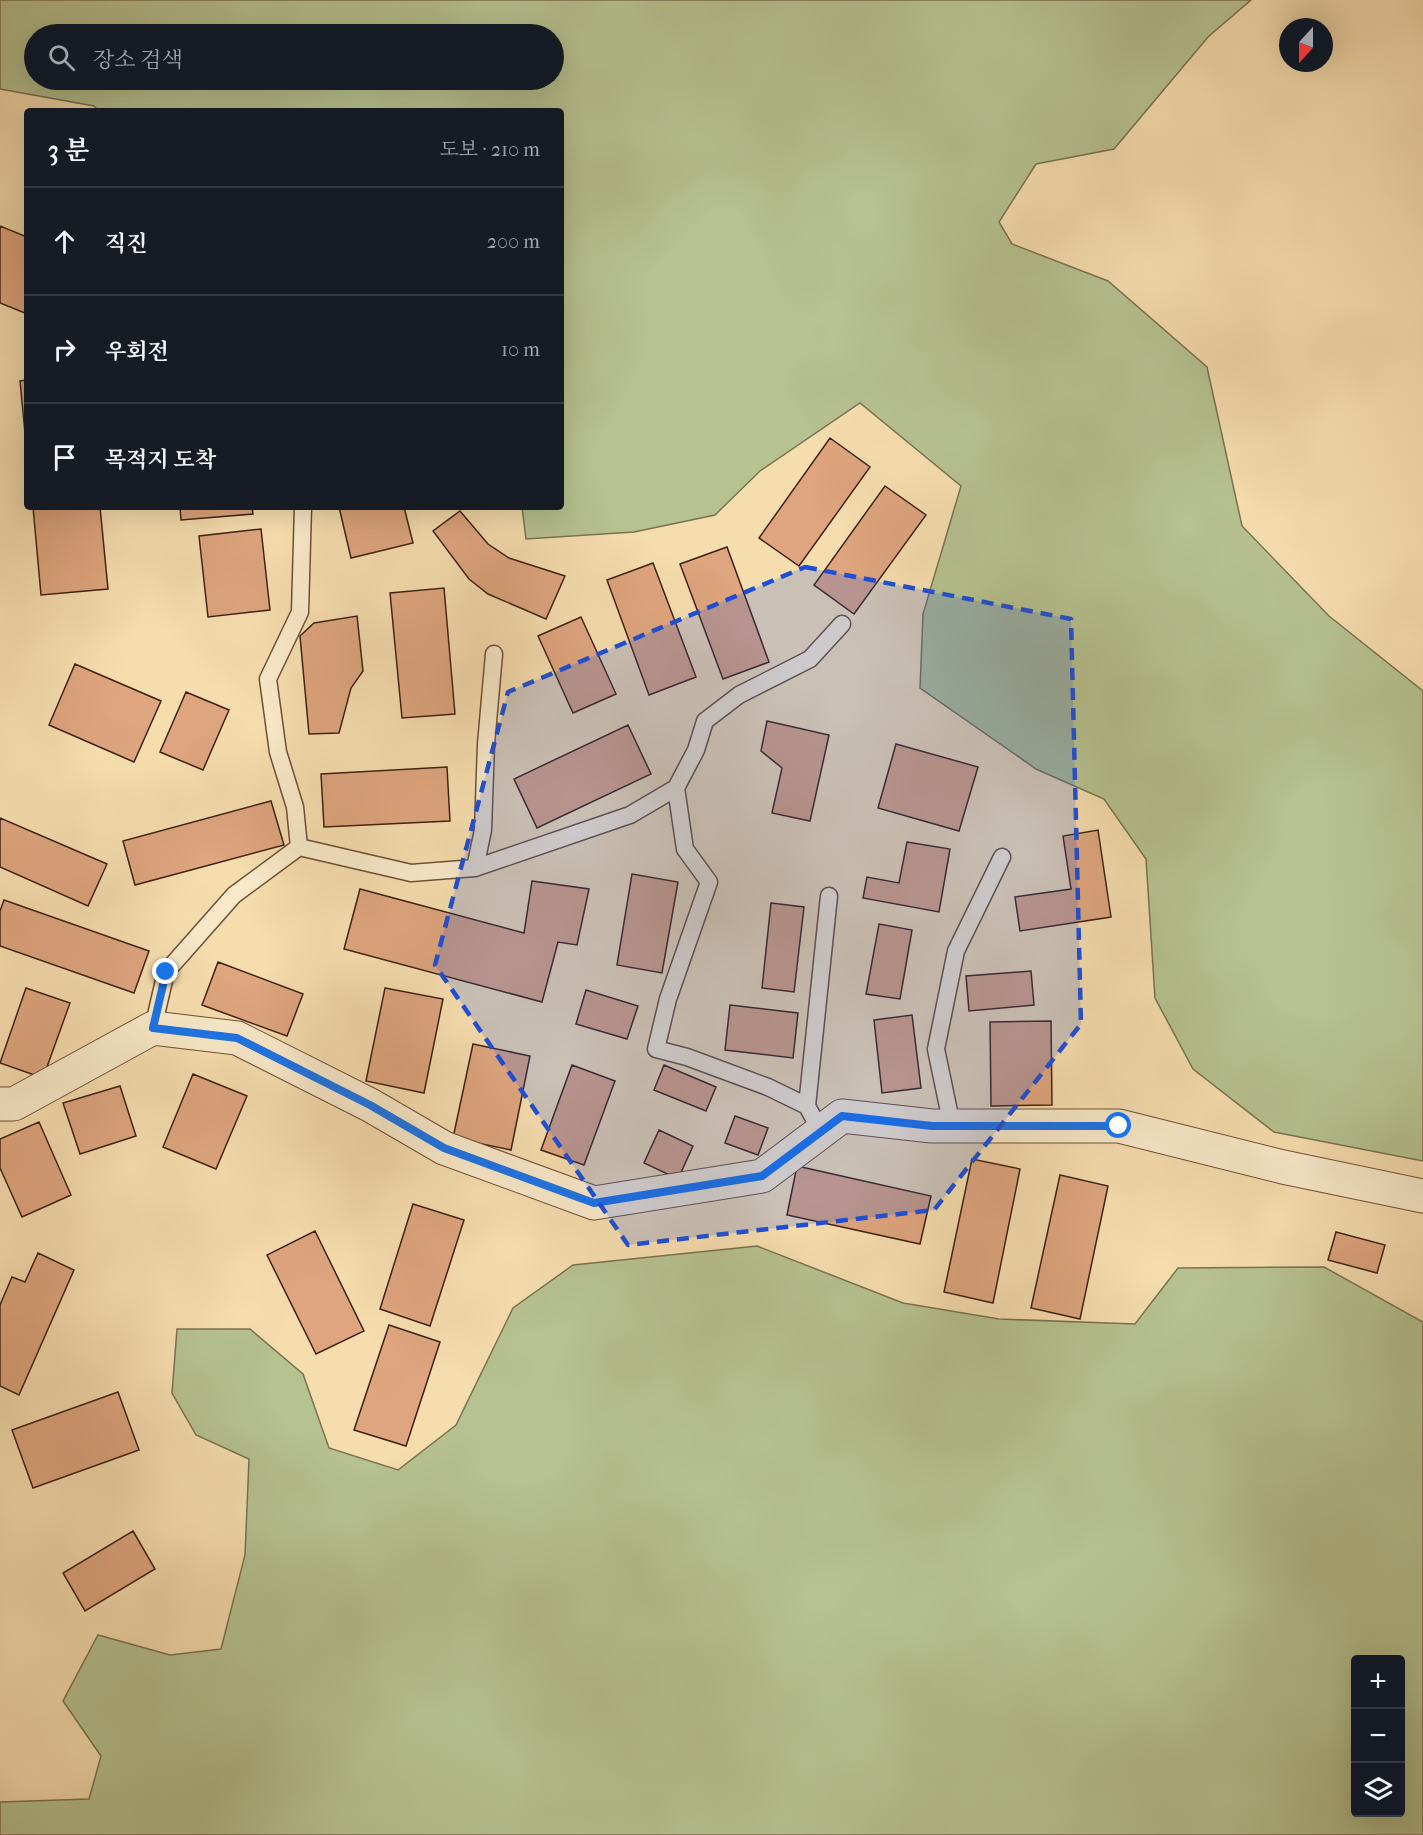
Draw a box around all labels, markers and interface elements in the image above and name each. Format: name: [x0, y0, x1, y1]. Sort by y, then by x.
north arrow: [1279, 18, 1333, 72]
search box: [24, 24, 564, 90]
icon: search: [45, 41, 78, 74]
text: 장소 검색: [93, 47, 183, 73]
text: 3 분: [48, 135, 89, 166]
text: 도보 · 210 m: [439, 138, 540, 161]
icon: ahead: [48, 225, 81, 258]
text: 200 m: [487, 230, 540, 253]
text: 직진: [105, 231, 148, 257]
icon: right: [48, 333, 81, 366]
text: 10 m: [501, 338, 540, 361]
text: 우회전: [105, 339, 169, 365]
icon: arrive: [48, 441, 81, 474]
text: 목적지 도착: [105, 447, 216, 473]
route end: [152, 958, 178, 984]
route start: [1105, 1112, 1131, 1138]
map controls: [1351, 1655, 1405, 1817]
button: +: [1351, 1655, 1405, 1709]
button: −: [1351, 1709, 1405, 1763]
button: layers: [1351, 1763, 1405, 1817]

